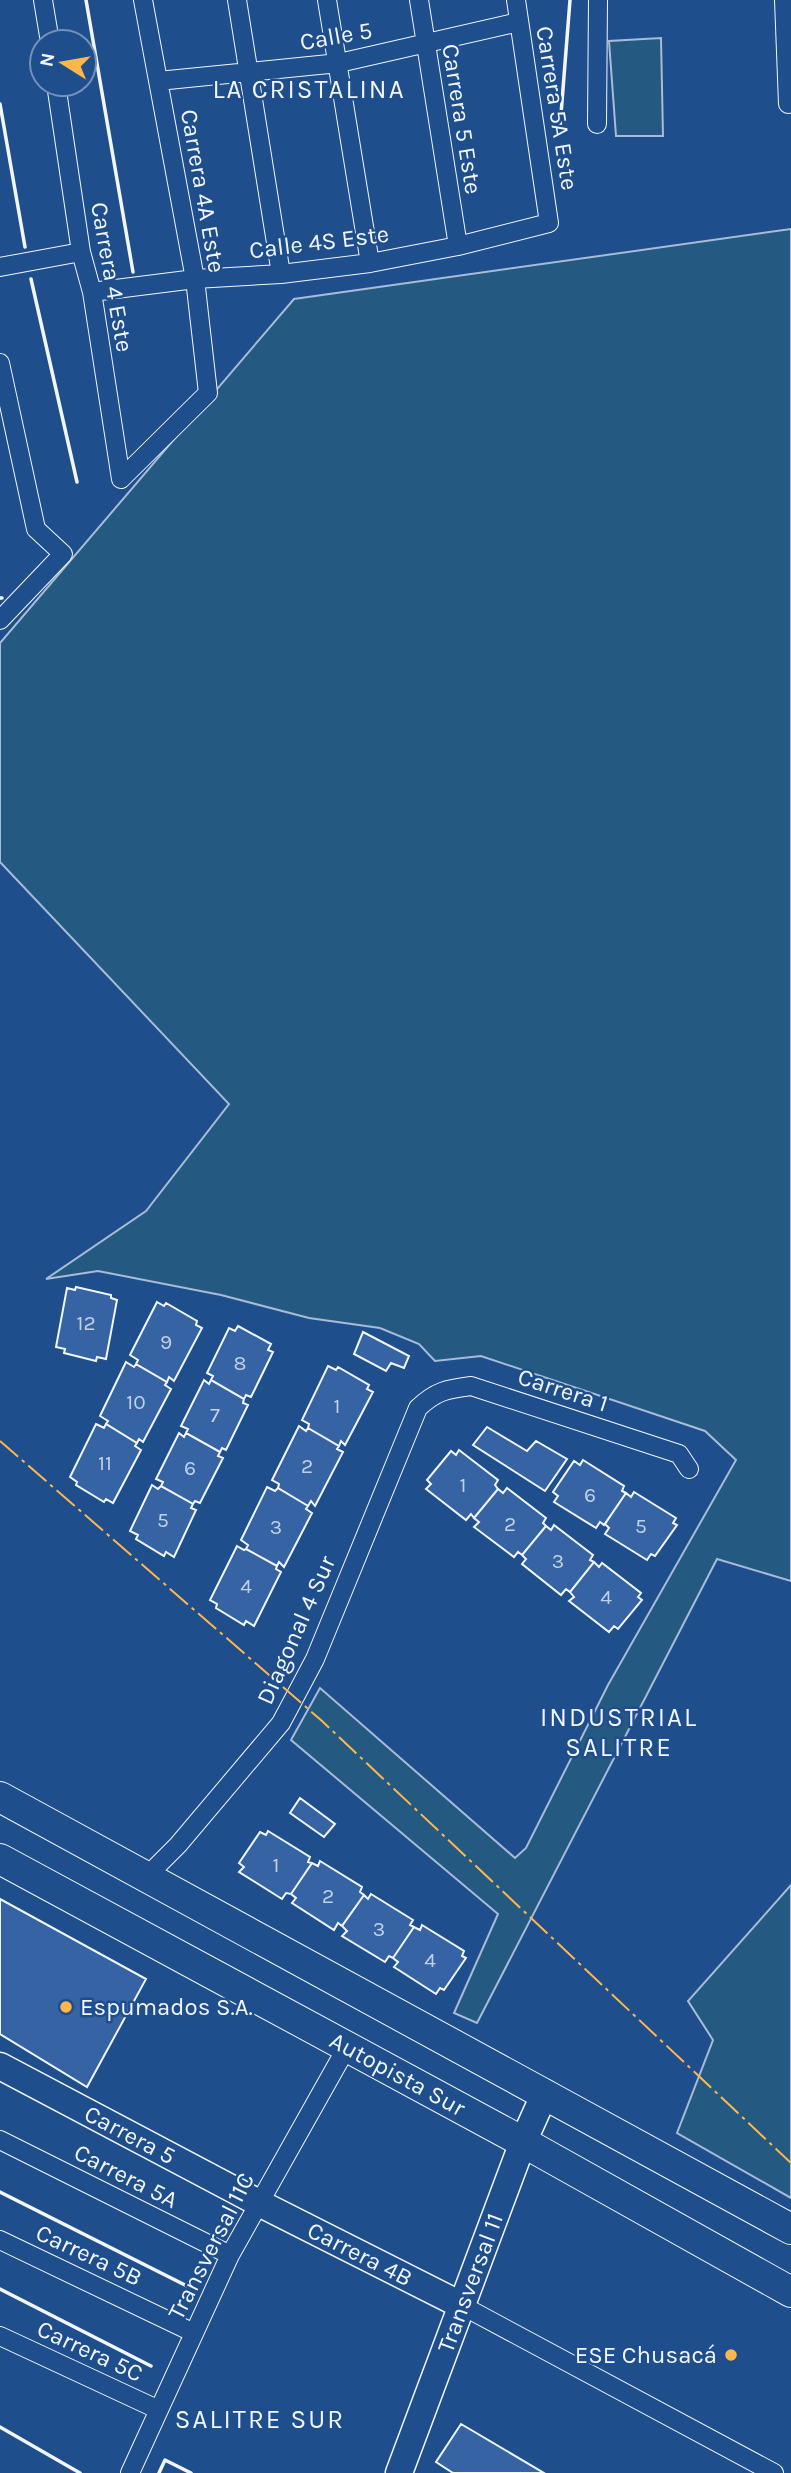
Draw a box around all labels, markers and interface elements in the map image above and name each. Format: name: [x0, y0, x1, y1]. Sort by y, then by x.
street label: Calle 5: [298, 16, 374, 56]
street label: Carrera 5A Este: [530, 24, 584, 192]
north arrow: [28, 28, 98, 98]
street label: Carrera 5 Este: [436, 42, 488, 196]
text: N: [35, 51, 59, 69]
district label: LA CRISTALINA: [212, 74, 406, 105]
street label: Carrera 4A Este: [175, 107, 231, 275]
street label: Carrera 4 Este: [85, 200, 139, 354]
street label: Calle 4S Este: [248, 220, 390, 264]
house number: 12: [76, 1311, 96, 1335]
house number: 9: [160, 1330, 172, 1354]
house number: 8: [234, 1351, 246, 1375]
street label: Carrera 1: [514, 1362, 612, 1418]
house number: 10: [126, 1390, 146, 1414]
house number: 1: [334, 1394, 340, 1418]
house number: 7: [210, 1403, 220, 1427]
house number: 11: [98, 1451, 112, 1475]
house number: 2: [301, 1454, 313, 1478]
house number: 6: [184, 1456, 196, 1480]
house number: 1: [460, 1473, 466, 1497]
house number: 6: [584, 1483, 596, 1507]
house number: 5: [157, 1508, 169, 1532]
house number: 2: [504, 1512, 516, 1536]
house number: 5: [635, 1514, 647, 1538]
house number: 3: [270, 1515, 282, 1539]
house number: 3: [552, 1549, 564, 1573]
street label: Diagonal 4 Sur: [251, 1551, 341, 1709]
house number: 4: [240, 1574, 252, 1598]
house number: 4: [600, 1585, 612, 1609]
district label: INDUSTRIAL SALITRE: [540, 1702, 698, 1763]
house number: 1: [273, 1853, 279, 1877]
house number: 2: [322, 1884, 334, 1908]
house number: 3: [373, 1917, 385, 1941]
house number: 4: [424, 1948, 436, 1972]
place label: Espumados S.A.: [80, 1993, 253, 2021]
marker: Espumados S.A.: [58, 1999, 74, 2015]
street label: Autopista Sur: [325, 2026, 470, 2122]
street label: Carrera 5: [80, 2099, 180, 2170]
street label: Carrera 5A: [70, 2138, 183, 2214]
street label: Transversal 11C: [162, 2168, 260, 2324]
street label: Transversal 11: [431, 2209, 509, 2356]
street label: Carrera 4B: [303, 2216, 417, 2292]
street label: Carrera 5B: [32, 2218, 146, 2292]
street label: Carrera 5C: [33, 2314, 147, 2388]
place label: ESE Chusacá: [575, 2341, 717, 2369]
marker: ESE Chusacá: [723, 2347, 739, 2363]
district label: SALITRE SUR: [175, 2404, 345, 2435]

